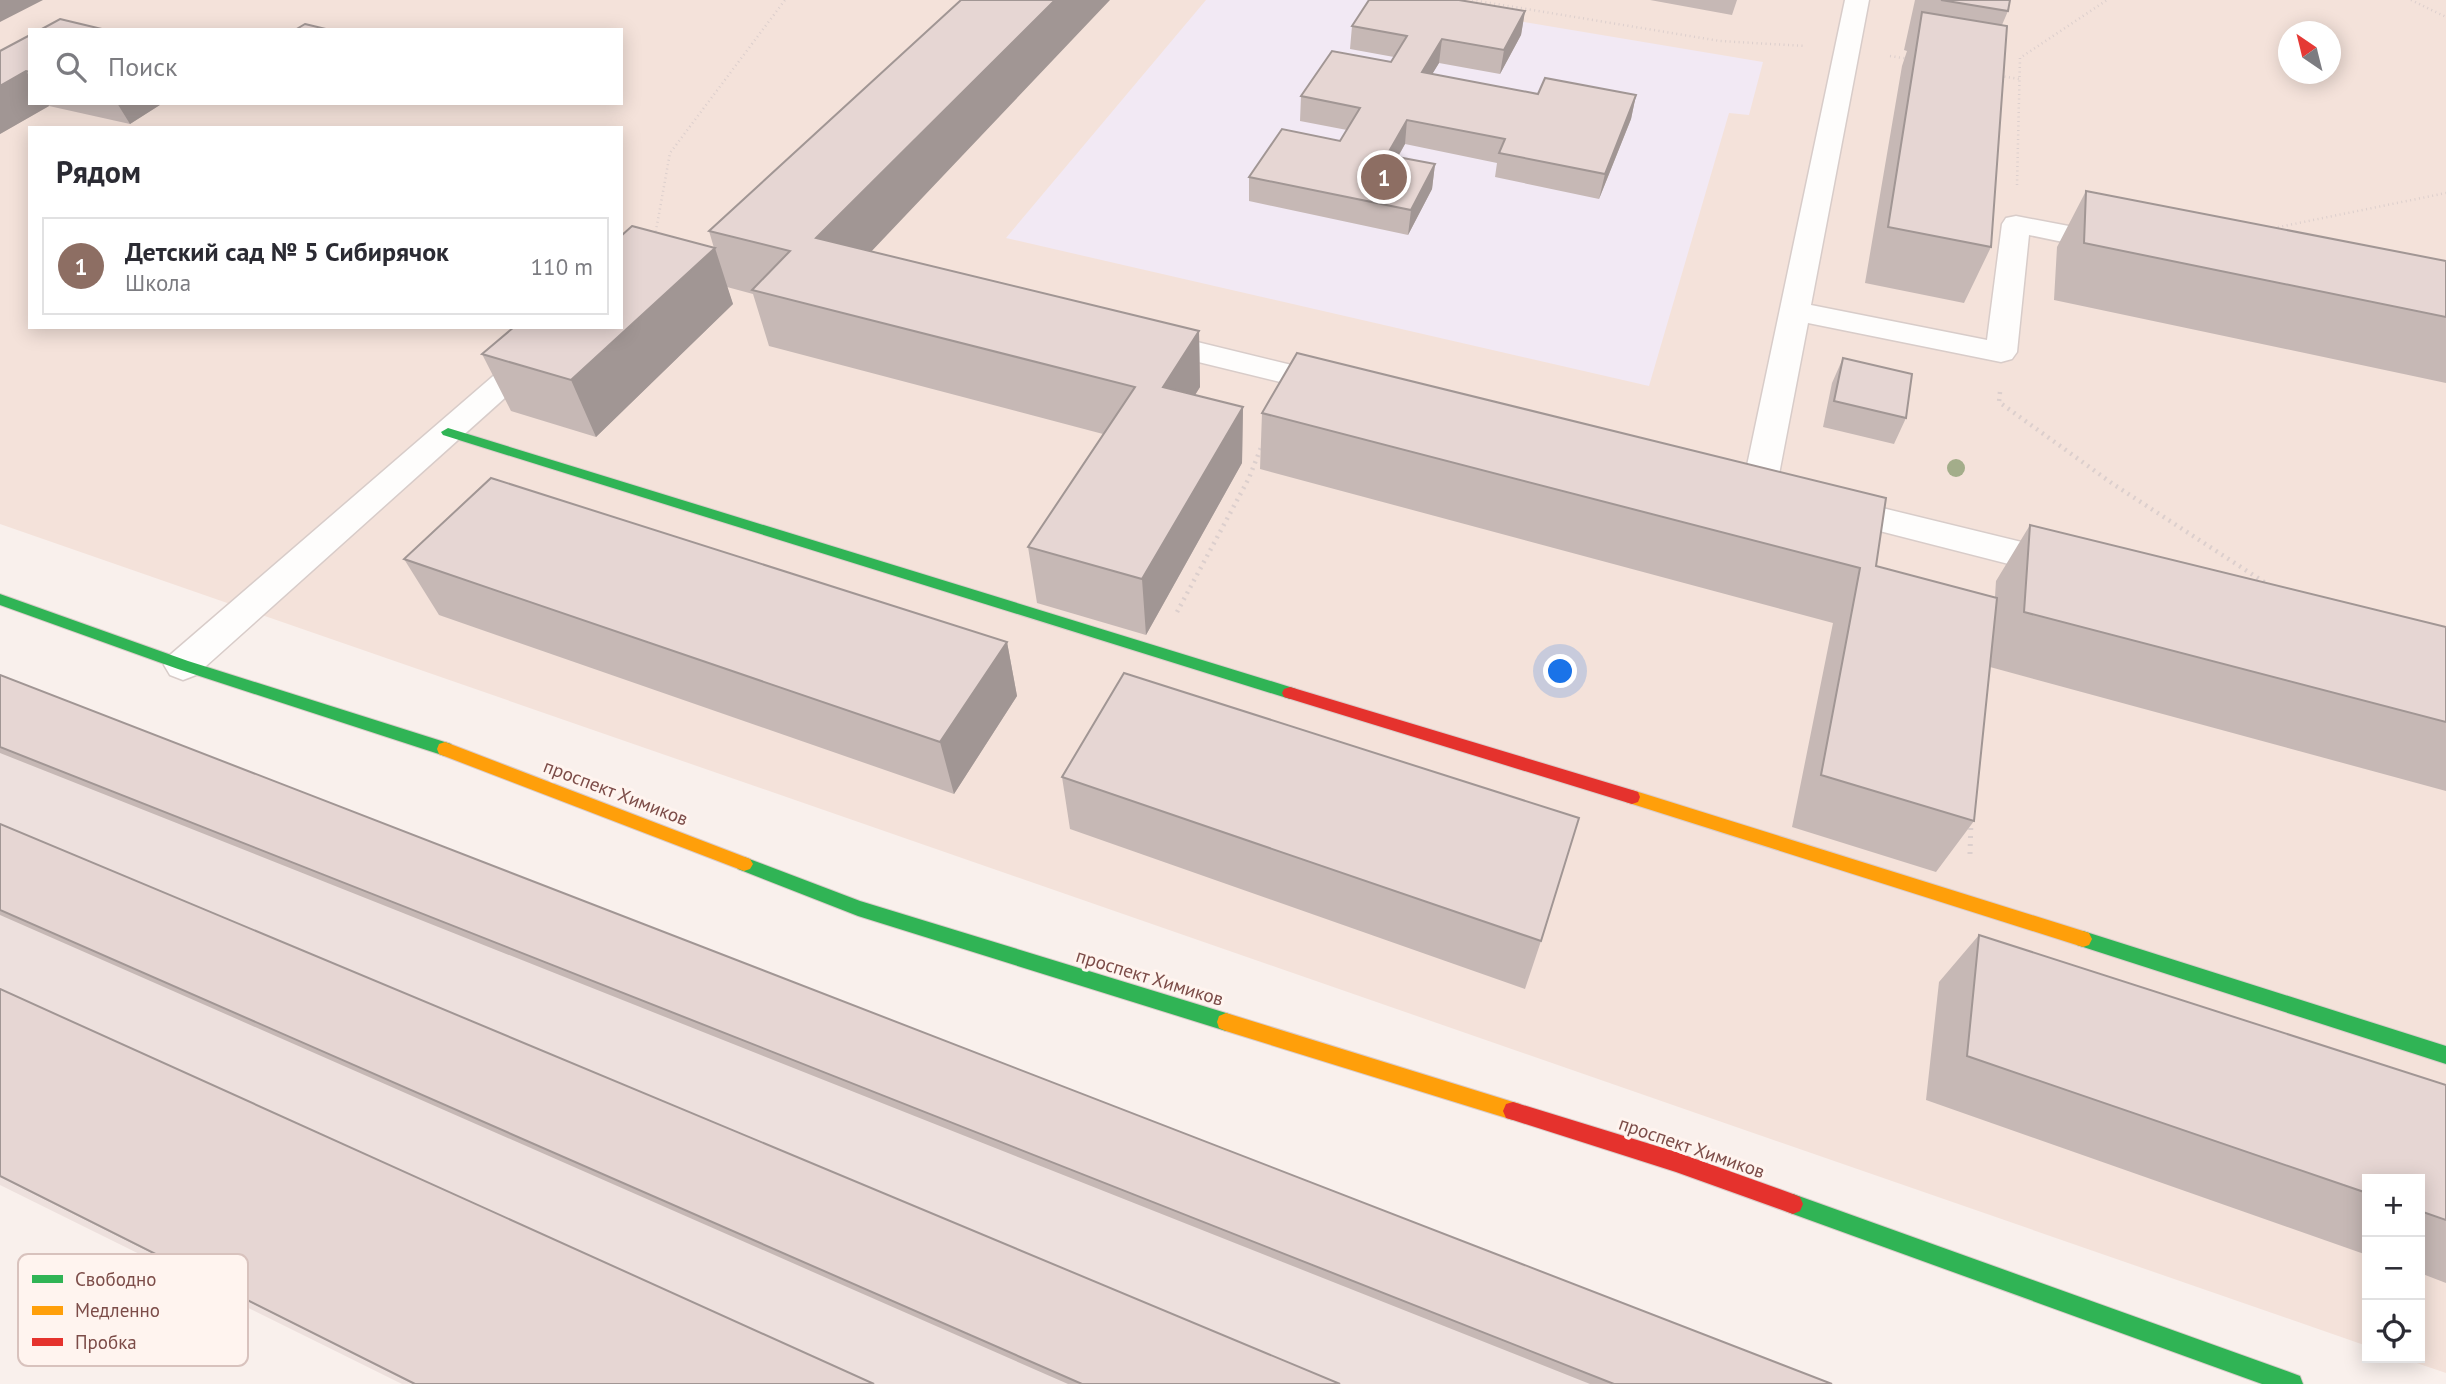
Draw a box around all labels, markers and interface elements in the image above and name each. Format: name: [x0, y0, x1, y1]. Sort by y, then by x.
north arrow: [2278, 21, 2341, 84]
search box: [28, 28, 623, 105]
icon: search: [52, 48, 90, 86]
text: Поиск: [108, 50, 177, 83]
pin: 1: [1361, 151, 1407, 203]
text: Рядом: [56, 152, 141, 191]
text: Детский сад № 5 Сибирячок: [125, 235, 449, 268]
text: 1: [74, 252, 88, 281]
text: 110 m: [531, 252, 593, 281]
text: Школа: [125, 268, 191, 297]
your location: [1543, 654, 1577, 688]
street label: проспект Химиков: [540, 753, 692, 831]
street label: проспект Химиков: [1073, 943, 1227, 1011]
street label: проспект Химиков: [1616, 1111, 1768, 1183]
map controls: [2362, 1174, 2425, 1363]
button: +: [2362, 1174, 2425, 1237]
button: −: [2362, 1237, 2425, 1300]
legend: [18, 1254, 248, 1366]
text: Свободно: [75, 1267, 157, 1291]
text: Медленно: [75, 1298, 160, 1322]
button: locate: [2362, 1300, 2425, 1363]
text: Пробка: [75, 1330, 137, 1354]

